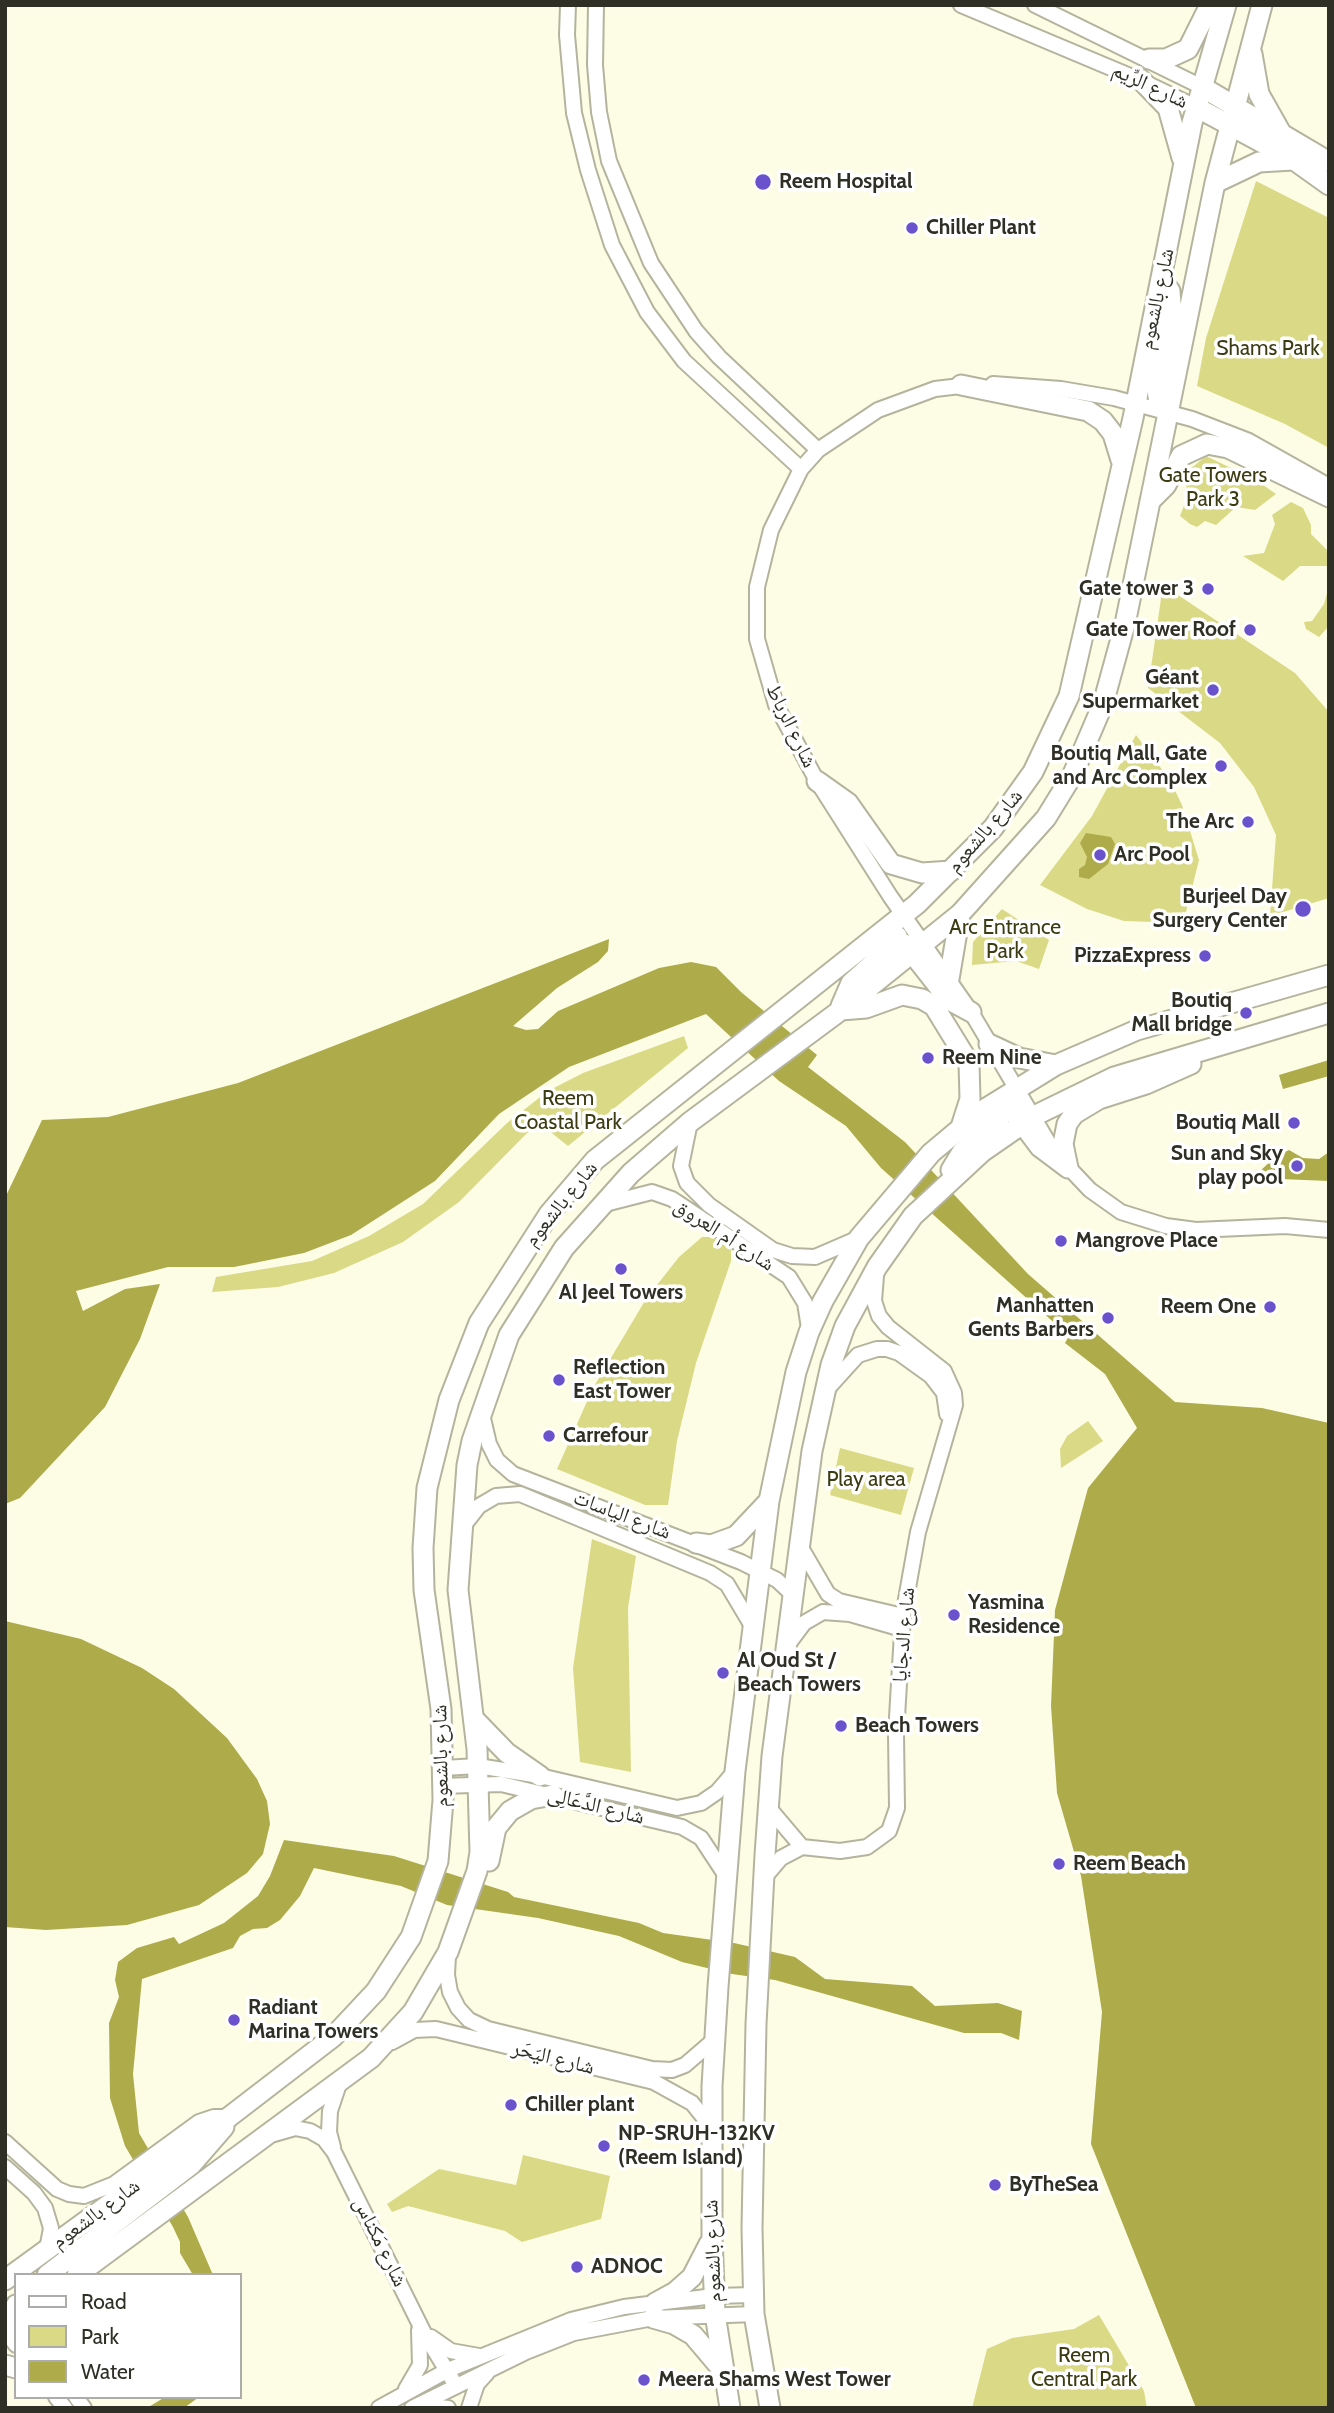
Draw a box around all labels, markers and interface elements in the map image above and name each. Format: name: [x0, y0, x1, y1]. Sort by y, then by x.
street label: شارع الرِّيم: [1108, 57, 1192, 115]
place label: Reem Hospital: [779, 169, 912, 195]
marker: Reem Hospital: [753, 172, 773, 192]
place label: Chiller Plant: [926, 215, 1036, 241]
marker: Chiller Plant: [904, 220, 920, 236]
street label: شارع بالشعوم: [1134, 246, 1180, 352]
park label: Shams Park: [1216, 336, 1320, 362]
park label: Gate Towers Park 3: [1159, 463, 1267, 513]
place label: Gate tower 3: [1079, 576, 1194, 602]
marker: Gate tower 3: [1200, 581, 1216, 597]
place label: Gate Tower Roof: [1086, 617, 1236, 643]
marker: Gate Tower Roof: [1242, 622, 1258, 638]
place label: Géant Supermarket: [1082, 665, 1199, 715]
street label: شارع الرباط: [760, 680, 822, 772]
marker: Géant Supermarket: [1205, 682, 1221, 698]
place label: Boutiq Mall, Gate and Arc Complex: [1051, 741, 1207, 791]
marker: Boutiq Mall, Gate and Arc Complex: [1213, 758, 1229, 774]
street label: شارع بالشعوم: [942, 784, 1028, 878]
place label: The Arc: [1166, 809, 1234, 835]
marker: The Arc: [1240, 814, 1256, 830]
place label: Arc Pool: [1114, 842, 1190, 868]
marker: Arc Pool: [1092, 847, 1108, 863]
place label: Burjeel Day Surgery Center: [1152, 884, 1287, 934]
marker: Burjeel Day Surgery Center: [1293, 899, 1313, 919]
park label: Arc Entrance Park: [949, 915, 1061, 965]
place label: PizzaExpress: [1074, 943, 1191, 969]
marker: PizzaExpress: [1197, 948, 1213, 964]
place label: Boutiq Mall bridge: [1131, 988, 1232, 1038]
marker: Boutiq Mall bridge: [1238, 1005, 1254, 1021]
place label: Reem Nine: [942, 1045, 1041, 1071]
marker: Reem Nine: [920, 1050, 936, 1066]
park label: Reem Coastal Park: [514, 1086, 622, 1136]
place label: Boutiq Mall: [1175, 1110, 1280, 1136]
marker: Boutiq Mall: [1286, 1115, 1302, 1131]
place label: Sun and Sky play pool: [1171, 1141, 1283, 1191]
street label: شارع بالشعوم: [519, 1156, 603, 1252]
marker: Sun and Sky play pool: [1289, 1158, 1305, 1174]
street label: شارع أم العروق: [669, 1193, 779, 1277]
place label: Mangrove Place: [1075, 1228, 1218, 1254]
marker: Mangrove Place: [1053, 1233, 1069, 1249]
marker: Al Jeel Towers: [613, 1261, 629, 1277]
place label: Al Jeel Towers: [559, 1280, 683, 1306]
place label: Manhatten Gents Barbers: [968, 1293, 1094, 1343]
place label: Reem One: [1160, 1294, 1256, 1320]
marker: Reem One: [1262, 1299, 1278, 1315]
marker: Manhatten Gents Barbers: [1100, 1310, 1116, 1326]
place label: Reflection East Tower: [573, 1355, 671, 1405]
marker: Reflection East Tower: [551, 1372, 567, 1388]
place label: Carrefour: [563, 1423, 648, 1449]
marker: Carrefour: [541, 1428, 557, 1444]
park label: Play area: [826, 1467, 906, 1493]
street label: شارع الياسات: [570, 1485, 674, 1545]
street label: شارع الدجايا: [887, 1586, 921, 1684]
place label: Yasmina Residence: [968, 1590, 1060, 1640]
marker: Yasmina Residence: [946, 1607, 962, 1623]
place label: Al Oud St / Beach Towers: [737, 1648, 861, 1698]
marker: Al Oud St / Beach Towers: [715, 1665, 731, 1681]
street label: شارع بالشعوم: [428, 1704, 454, 1808]
place label: Beach Towers: [855, 1713, 979, 1739]
marker: Beach Towers: [833, 1718, 849, 1734]
street label: شارع الدَّعَالِى: [545, 1782, 647, 1830]
place label: Reem Beach: [1073, 1851, 1186, 1877]
marker: Reem Beach: [1051, 1856, 1067, 1872]
place label: Radiant Marina Towers: [248, 1995, 378, 2045]
marker: Radiant Marina Towers: [226, 2012, 242, 2028]
street label: شارع اليَحَر: [509, 2036, 597, 2080]
place label: Chiller plant: [525, 2092, 634, 2118]
marker: Chiller plant: [503, 2097, 519, 2113]
place label: NP-SRUH-132KV (Reem Island): [618, 2121, 775, 2171]
marker: NP-SRUH-132KV (Reem Island): [596, 2138, 612, 2154]
place label: ByTheSea: [1009, 2172, 1098, 2198]
street label: شارع بالشعوم: [47, 2174, 145, 2254]
marker: ByTheSea: [987, 2177, 1003, 2193]
street label: شارع مَكناس: [348, 2193, 412, 2291]
street label: شارع بالشعوم: [699, 2199, 727, 2303]
place label: ADNOC: [591, 2254, 663, 2280]
marker: ADNOC: [569, 2259, 585, 2275]
legend: [14, 2273, 242, 2399]
text: Road: [81, 2289, 127, 2314]
text: Park: [81, 2324, 119, 2349]
park label: Reem Central Park: [1031, 2343, 1137, 2393]
text: Water: [81, 2359, 134, 2384]
place label: Meera Shams West Tower: [658, 2367, 891, 2393]
marker: Meera Shams West Tower: [636, 2372, 652, 2388]

